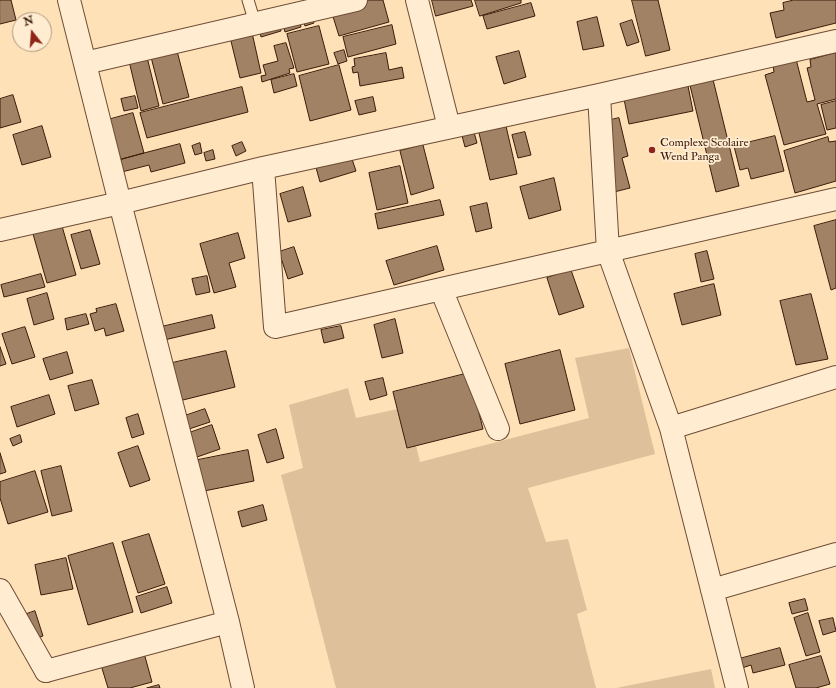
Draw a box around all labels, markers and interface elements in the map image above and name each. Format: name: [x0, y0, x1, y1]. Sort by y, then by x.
north arrow: [12, 12, 52, 52]
text: N: [22, 13, 35, 29]
place label: Complexe Scolaire Wend Panga: [660, 136, 748, 164]
marker: Complexe Scolaire Wend Panga: [647, 145, 657, 155]

